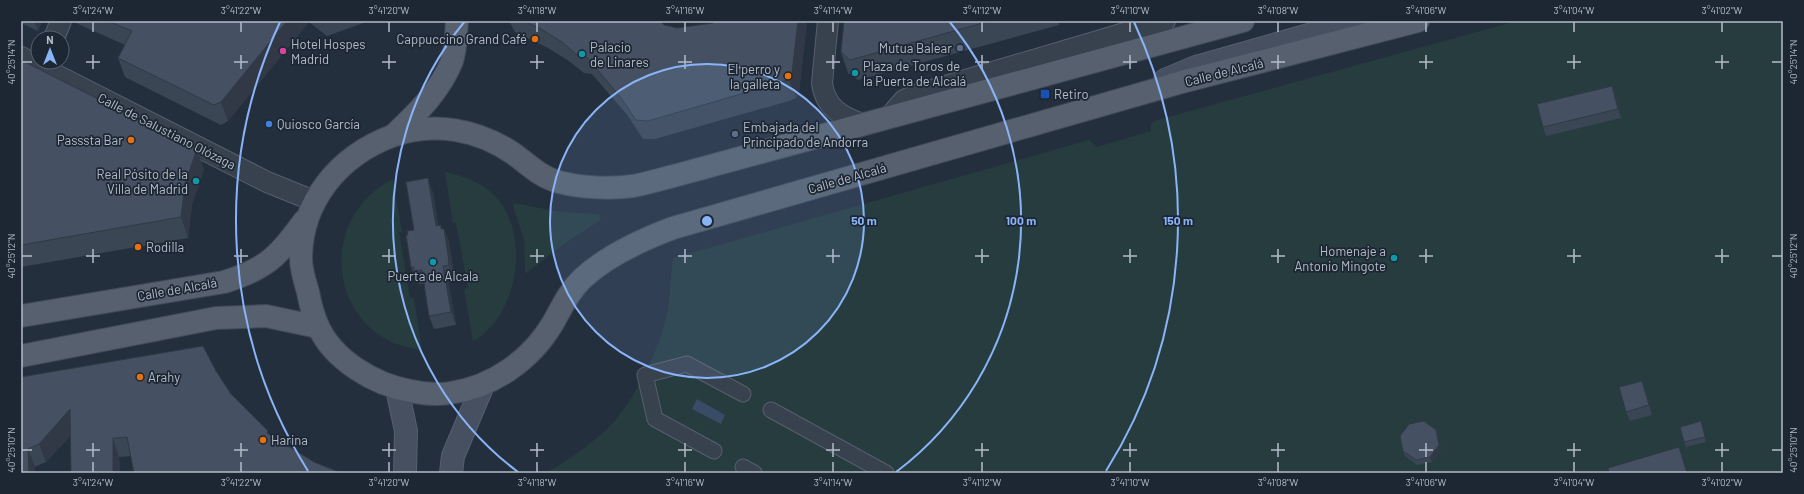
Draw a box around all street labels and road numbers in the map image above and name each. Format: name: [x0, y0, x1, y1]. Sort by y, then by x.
street label: Calle de Alcalá: [1183, 55, 1265, 89]
street label: Calle de Salustiano Olózaga: [95, 89, 239, 173]
street label: Calle de Alcalá: [806, 159, 888, 197]
street label: Calle de Alcalá: [136, 274, 218, 304]

